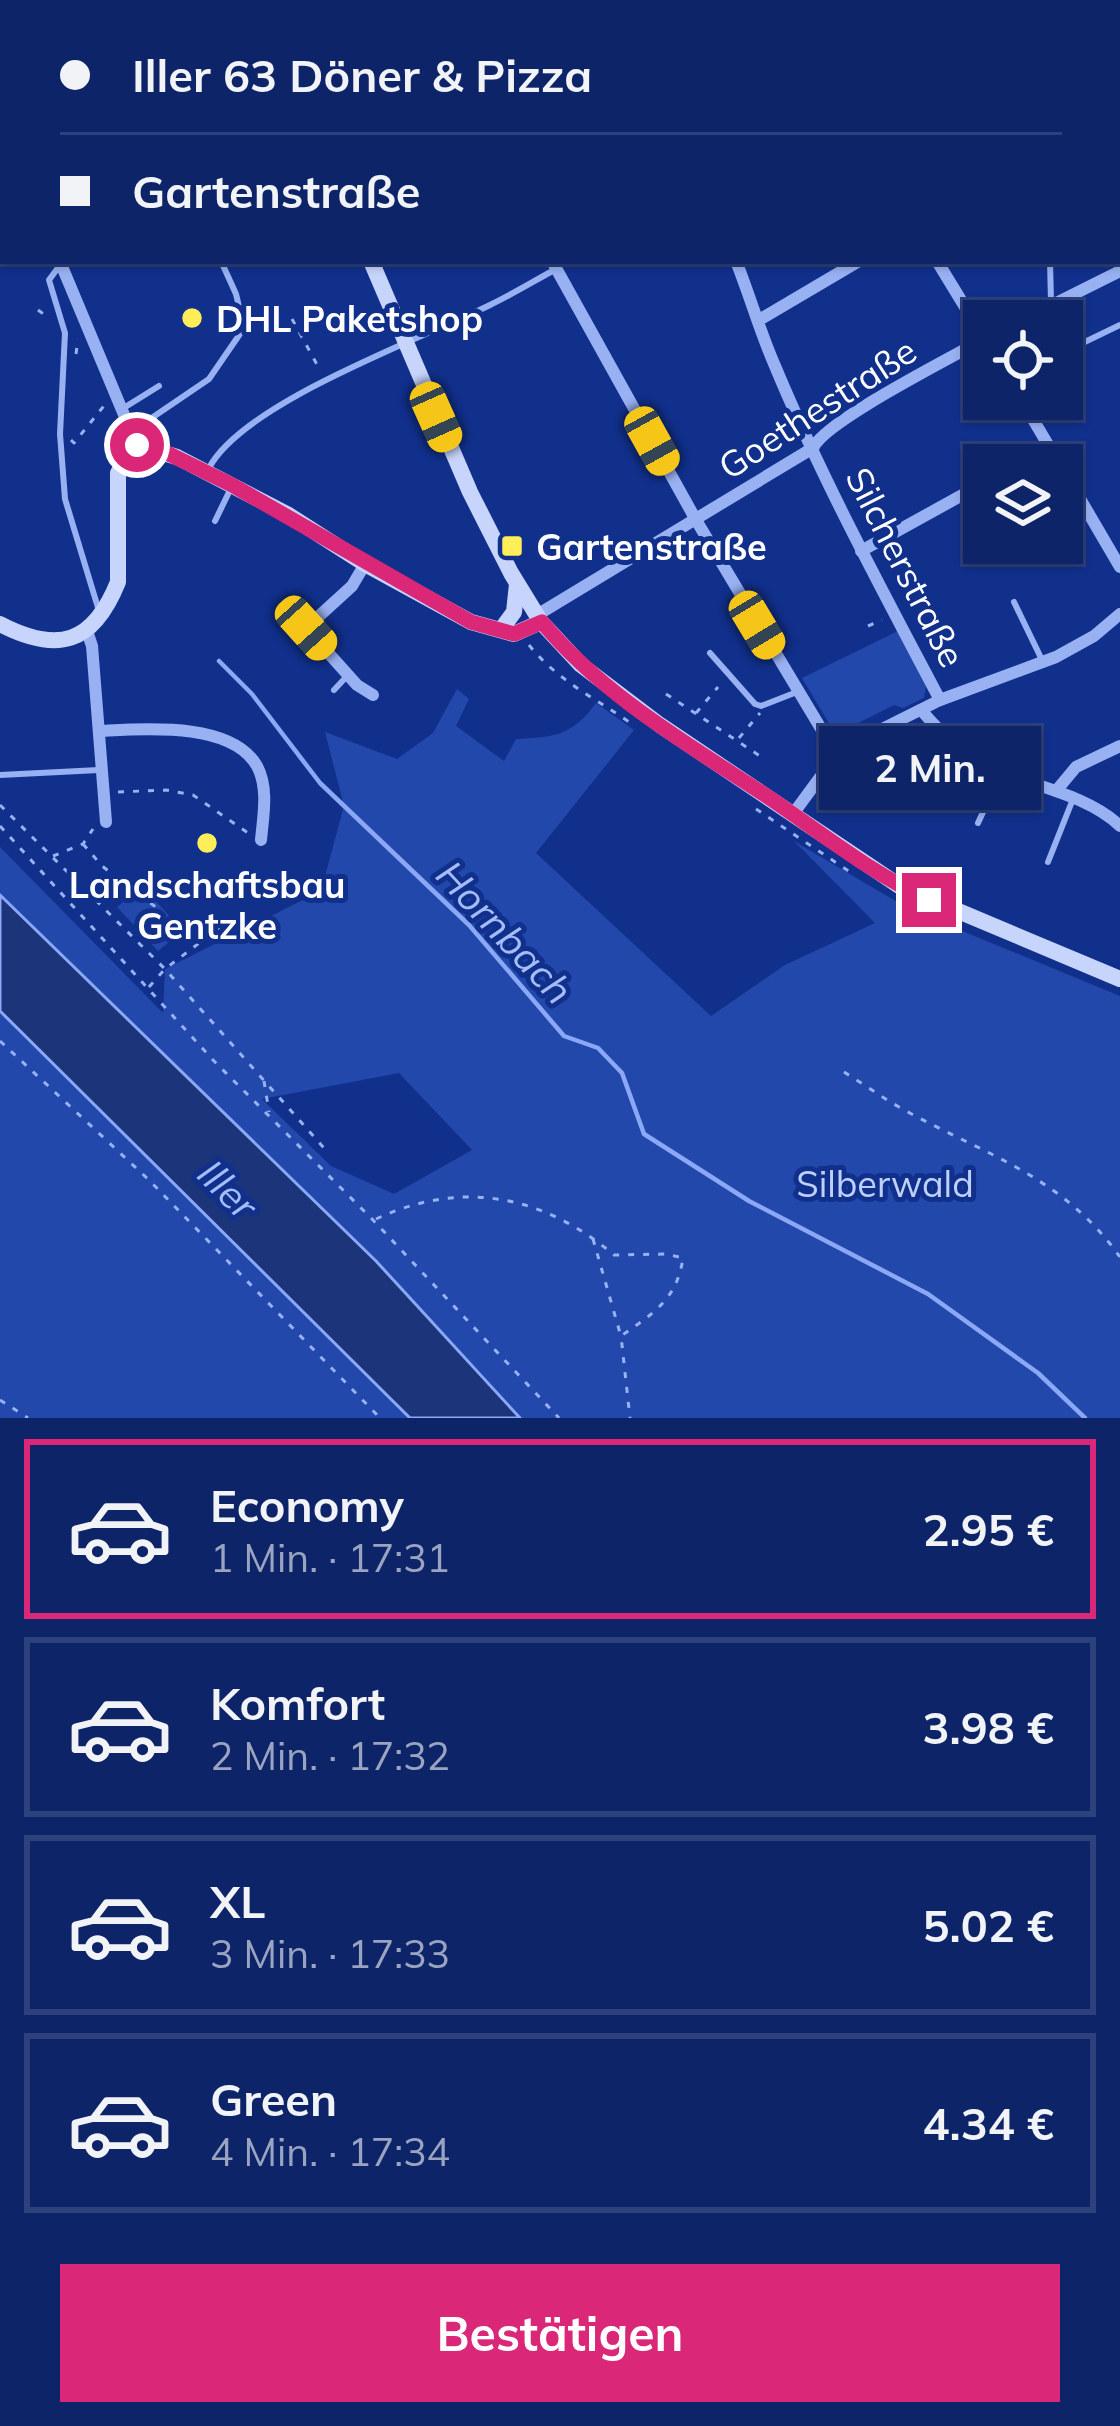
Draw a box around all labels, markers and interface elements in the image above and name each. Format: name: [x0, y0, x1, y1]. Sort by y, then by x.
text: Iller 63 Döner & Pizza: [132, 47, 592, 103]
text: Gartenstraße: [132, 163, 421, 219]
place label: DHL Paketshop: [216, 296, 483, 341]
map controls: [963, 300, 1083, 564]
button: locate: [963, 300, 1083, 420]
marker: DHL Paketshop: [179, 305, 205, 331]
street label: Goethestraße: [710, 327, 924, 489]
car: [405, 377, 467, 457]
car: [619, 401, 685, 481]
route start: [110, 418, 164, 472]
button: layers: [963, 444, 1083, 564]
street label: Silcherstraße: [836, 460, 976, 674]
place label: Gartenstraße: [536, 524, 767, 569]
marker: Gartenstraße: [499, 533, 525, 559]
car: [723, 585, 791, 665]
car: [269, 589, 343, 667]
callout: 2 Min.: [818, 726, 1040, 810]
text: 2 Min.: [874, 743, 986, 792]
marker: Landschaftsbau Gentzke: [194, 830, 220, 856]
water label: Hornbach: [426, 850, 584, 1014]
place label: Landschaftsbau Gentzke: [69, 862, 345, 948]
route end: [902, 873, 956, 927]
water label: Iller: [188, 1149, 269, 1230]
park label: Silberwald: [796, 1161, 974, 1206]
icon: car: [66, 1475, 174, 1583]
text: Economy: [210, 1477, 404, 1533]
text: 2.95 €: [923, 1501, 1054, 1557]
text: 1 Min. · 17:31: [210, 1533, 450, 1582]
icon: car: [66, 1673, 174, 1781]
text: Komfort: [210, 1675, 385, 1731]
text: 3.98 €: [923, 1699, 1054, 1755]
text: 2 Min. · 17:32: [210, 1731, 450, 1780]
icon: car: [66, 1871, 174, 1979]
text: XL: [210, 1873, 265, 1929]
text: 5.02 €: [923, 1897, 1054, 1953]
text: 3 Min. · 17:33: [210, 1929, 450, 1978]
icon: car: [66, 2069, 174, 2177]
text: Green: [210, 2071, 337, 2127]
text: 4.34 €: [923, 2095, 1054, 2151]
text: 4 Min. · 17:34: [210, 2127, 450, 2176]
button: Bestätigen: [60, 2264, 1060, 2402]

